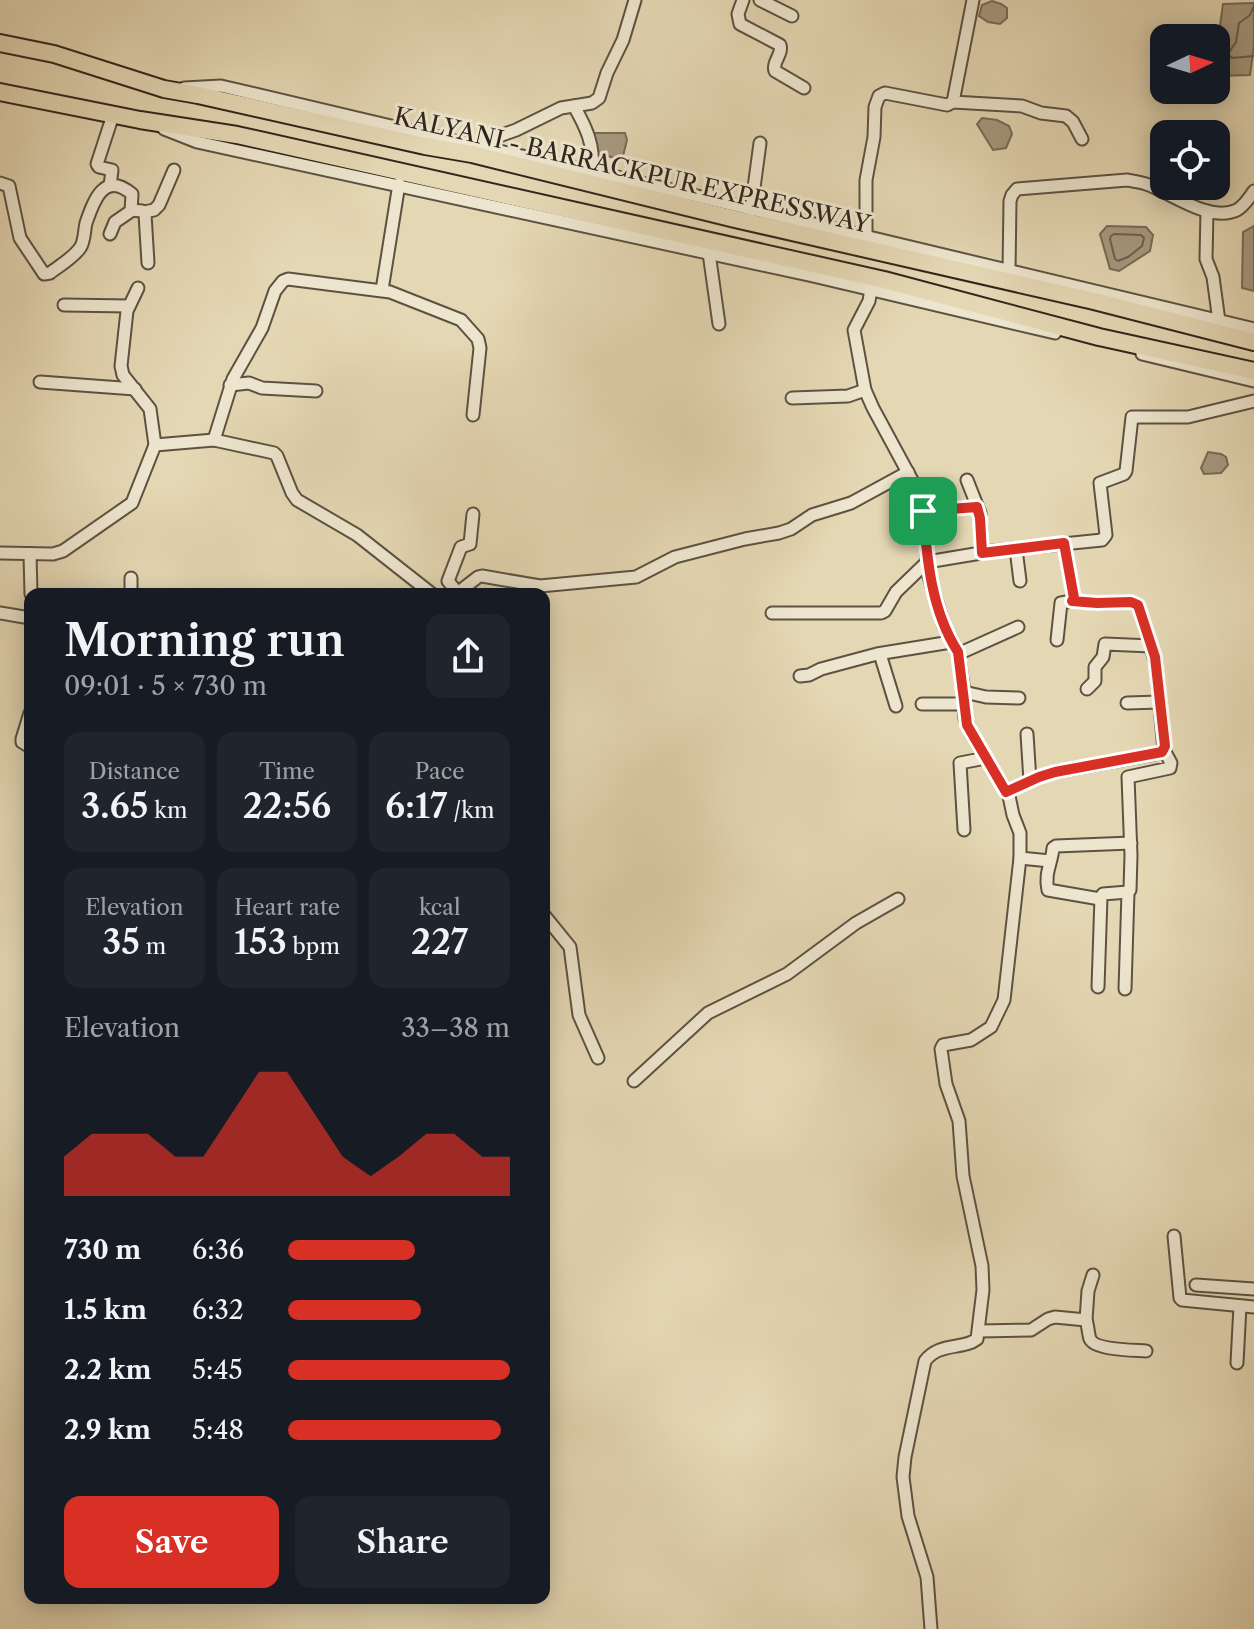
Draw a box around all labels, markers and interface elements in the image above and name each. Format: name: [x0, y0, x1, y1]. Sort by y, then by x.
north arrow: [1150, 24, 1230, 104]
map controls: [1150, 24, 1230, 200]
street label: KALYANI - BARRACKPUR EXPRESSWAY: [391, 101, 874, 239]
button: locate: [1150, 120, 1230, 200]
pin: [889, 477, 957, 545]
icon: arrive: [901, 489, 945, 533]
text: Morning run: [64, 613, 345, 667]
button: share: [426, 614, 510, 698]
text: 09:01 · 5 × 730 m: [64, 670, 267, 702]
text: Distance: [89, 758, 180, 785]
text: Time: [259, 758, 315, 785]
text: Pace: [415, 758, 465, 785]
text: 3.65: [81, 785, 148, 827]
text: 22:56: [243, 785, 331, 827]
text: 6:17: [385, 785, 447, 827]
text: km: [148, 797, 187, 824]
text: /km: [447, 797, 494, 824]
text: Elevation: [85, 894, 183, 921]
text: Heart rate: [234, 894, 340, 921]
text: kcal: [419, 894, 460, 921]
text: 35: [102, 921, 140, 963]
text: 153: [234, 921, 287, 963]
text: 227: [411, 921, 468, 963]
text: m: [140, 933, 166, 960]
text: bpm: [287, 933, 340, 960]
text: Elevation: [64, 1012, 180, 1044]
text: 33–38 m: [401, 1012, 510, 1044]
text: 730 m: [64, 1234, 141, 1266]
text: 6:36: [192, 1234, 244, 1266]
text: 1.5 km: [64, 1294, 147, 1326]
text: 6:32: [192, 1294, 244, 1326]
text: 2.2 km: [64, 1354, 151, 1386]
text: 5:45: [192, 1354, 243, 1386]
text: 2.9 km: [64, 1414, 151, 1446]
text: 5:48: [192, 1414, 244, 1446]
button: Save: [64, 1496, 279, 1588]
button: Share: [295, 1496, 510, 1588]

